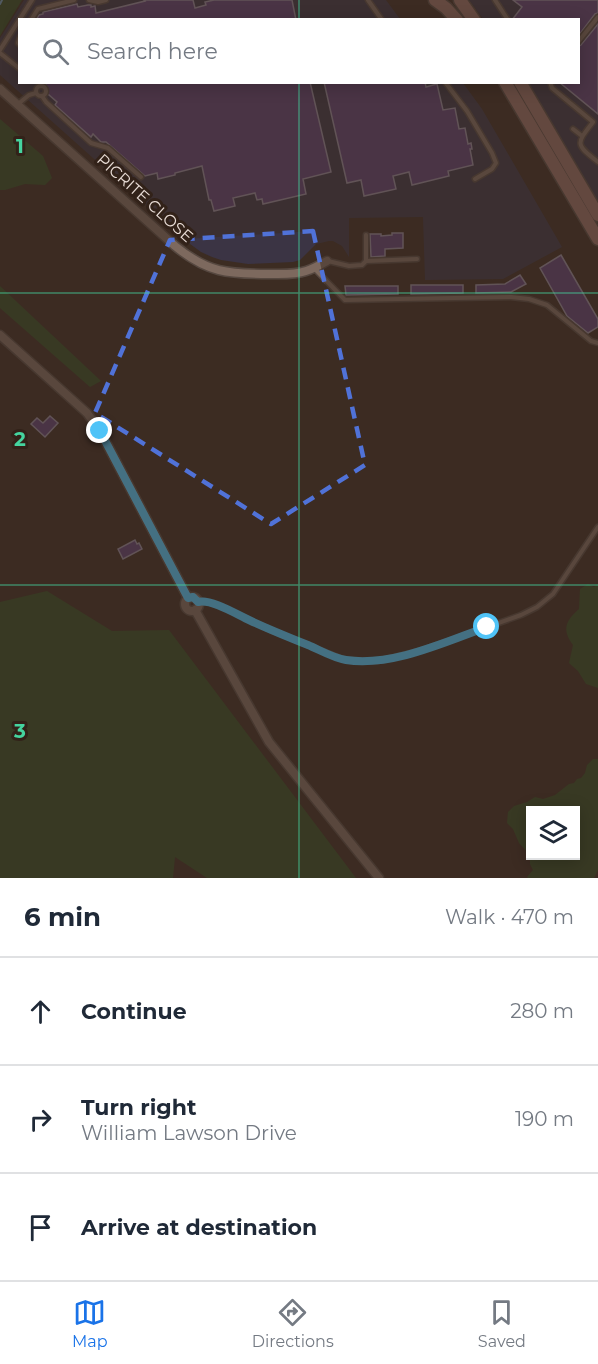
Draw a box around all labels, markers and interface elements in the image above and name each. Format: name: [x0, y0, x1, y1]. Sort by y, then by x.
search box: [18, 18, 580, 84]
icon: search: [39, 35, 72, 68]
text: Search here: [87, 38, 218, 65]
text: 1: [16, 134, 24, 158]
street label: PICRITE CLOSE: [93, 150, 197, 246]
route end: [86, 417, 112, 443]
text: 2: [14, 427, 26, 451]
route start: [473, 613, 499, 639]
text: 3: [13, 719, 26, 743]
map controls: [526, 806, 580, 860]
button: layers: [526, 806, 580, 860]
text: 6 min: [24, 901, 101, 933]
text: Walk · 470 m: [445, 905, 574, 929]
icon: ahead: [24, 995, 57, 1028]
text: Continue: [81, 998, 187, 1025]
text: 280 m: [510, 999, 574, 1023]
text: Turn right: [81, 1094, 196, 1121]
icon: right: [24, 1103, 57, 1136]
text: 190 m: [515, 1107, 574, 1131]
text: William Lawson Drive: [81, 1121, 297, 1145]
icon: arrive: [24, 1211, 57, 1244]
text: Arrive at destination: [81, 1214, 317, 1241]
tab: Map: [72, 1296, 108, 1351]
tab: Directions: [252, 1296, 334, 1351]
tab: Saved: [478, 1296, 526, 1351]

